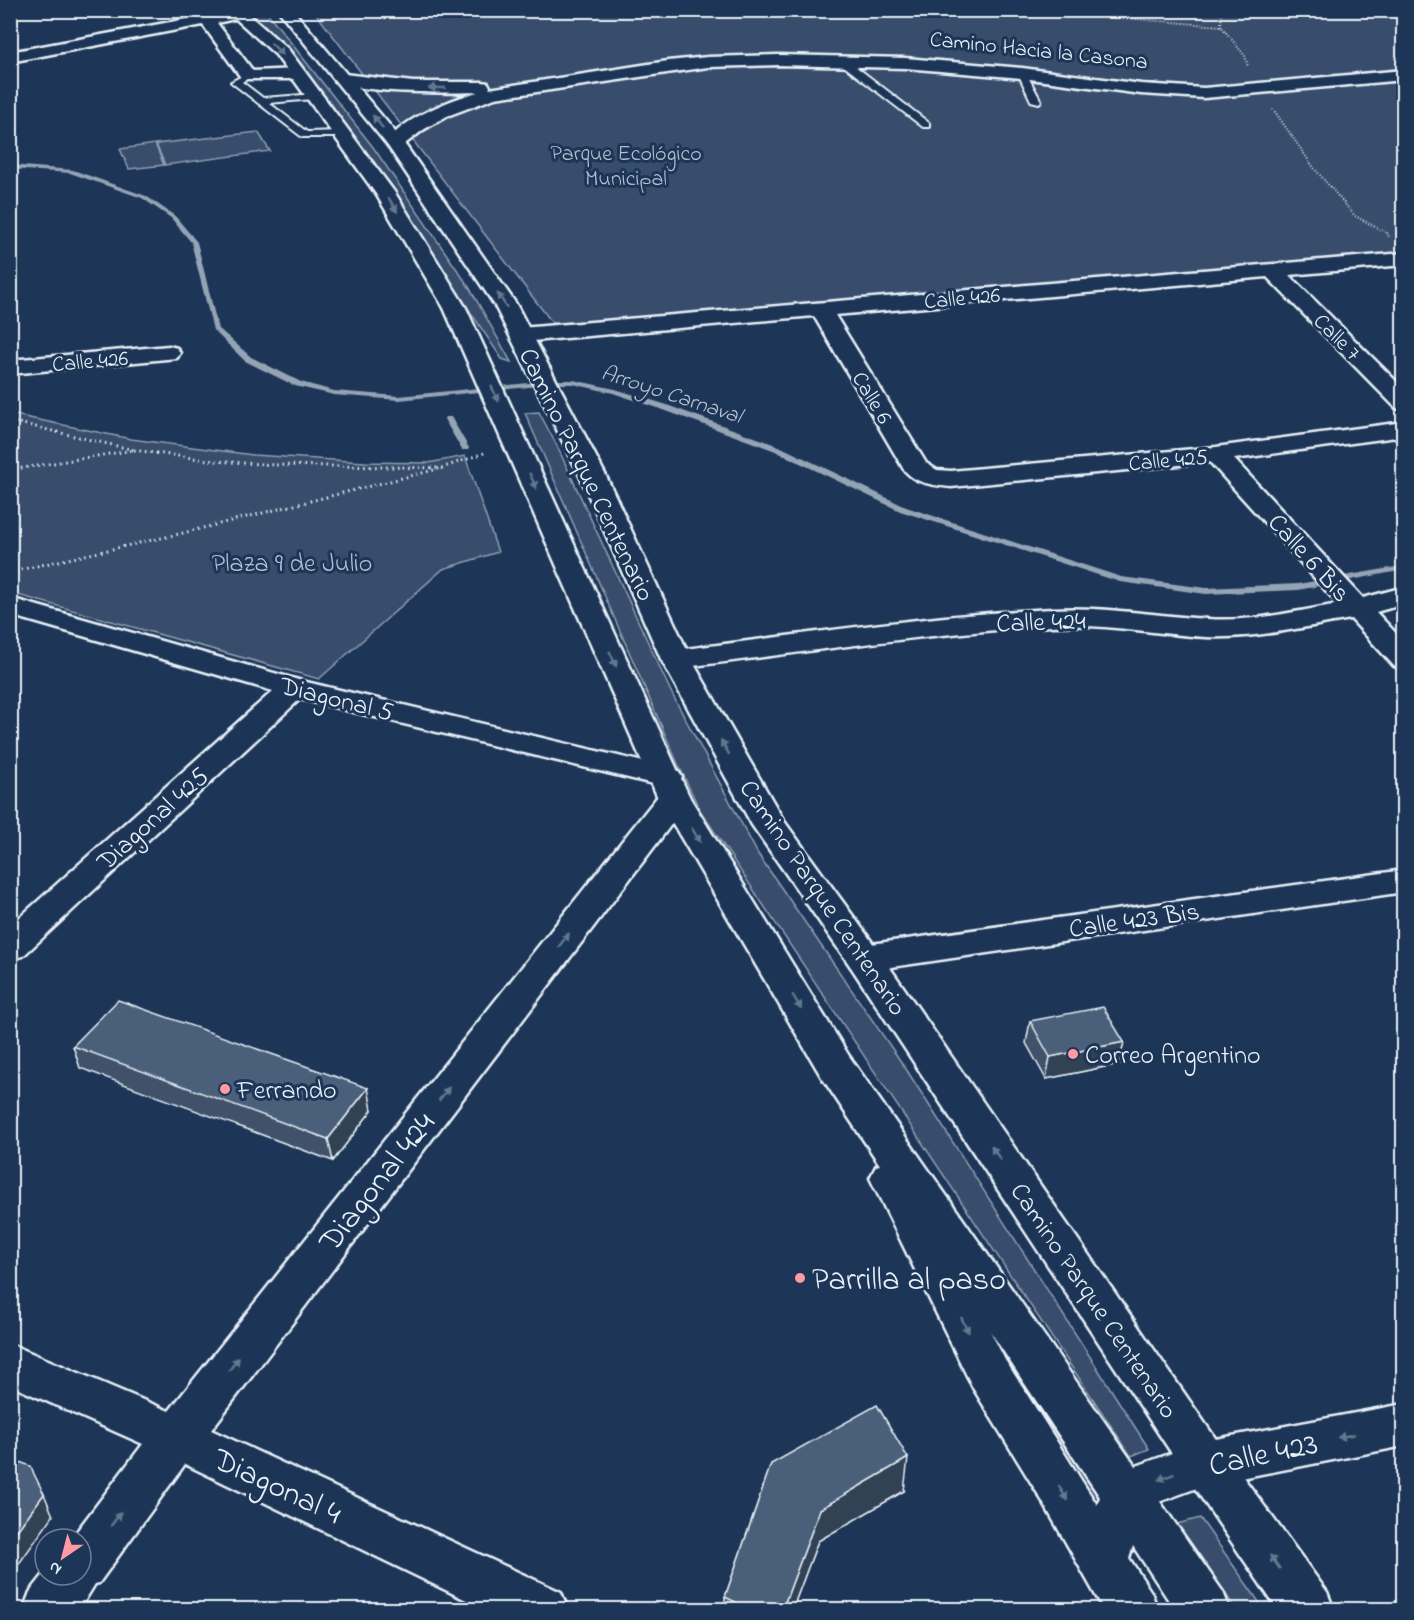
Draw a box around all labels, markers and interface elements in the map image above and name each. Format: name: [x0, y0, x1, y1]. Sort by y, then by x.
street label: Camino Hacia la Casona: [928, 25, 1149, 79]
one-way arrow: [270, 42, 285, 56]
one-way arrow: [428, 83, 447, 93]
one-way arrow: [373, 115, 385, 130]
park label: Parque Ecológico Municipal: [550, 139, 702, 196]
one-way arrow: [387, 197, 398, 213]
street label: Calle 426: [923, 281, 1002, 319]
one-way arrow: [497, 292, 508, 308]
street label: Calle 7: [1305, 307, 1367, 369]
street label: Camino Parque Centenario: [507, 342, 663, 608]
street label: Calle 426: [51, 344, 130, 382]
water label: Arroyo Carnaval: [597, 358, 748, 434]
street label: Calle 6: [842, 366, 899, 431]
one-way arrow: [491, 386, 500, 403]
street label: Calle 425: [1127, 443, 1209, 481]
one-way arrow: [529, 473, 538, 490]
street label: Calle 6 Bis: [1257, 506, 1358, 612]
park label: Plaza 9 de Julio: [212, 546, 372, 584]
street label: Calle 424: [996, 603, 1087, 645]
one-way arrow: [609, 651, 618, 668]
street label: Diagonal 5: [275, 668, 397, 733]
one-way arrow: [720, 738, 730, 755]
street label: Diagonal 425: [89, 759, 219, 882]
street label: Camino Parque Centenario: [728, 773, 915, 1024]
one-way arrow: [691, 827, 702, 843]
street label: Calle 423 Bis: [1067, 894, 1202, 950]
one-way arrow: [558, 932, 570, 948]
one-way arrow: [791, 994, 802, 1010]
place label: Correo Argentino: [1085, 1038, 1261, 1076]
marker: Correo Argentino: [1066, 1047, 1080, 1061]
place label: Ferrando: [236, 1073, 337, 1111]
marker: Ferrando: [218, 1082, 232, 1096]
one-way arrow: [438, 1086, 450, 1101]
street label: Diagonal 424: [308, 1103, 448, 1264]
one-way arrow: [990, 1146, 1002, 1162]
street label: Camino Parque Centenario: [999, 1176, 1186, 1427]
place label: Parrilla al paso: [812, 1258, 1006, 1305]
marker: Parrilla al paso: [793, 1271, 807, 1285]
one-way arrow: [960, 1317, 969, 1334]
one-way arrow: [228, 1356, 240, 1371]
street label: Calle 423: [1205, 1422, 1323, 1491]
one-way arrow: [1336, 1432, 1355, 1441]
street label: Diagonal 4: [204, 1437, 349, 1538]
one-way arrow: [1156, 1473, 1174, 1483]
one-way arrow: [1058, 1485, 1069, 1501]
one-way arrow: [110, 1511, 122, 1527]
north arrow: [33, 1527, 93, 1587]
one-way arrow: [1269, 1554, 1281, 1570]
text: N: [44, 1555, 67, 1581]

